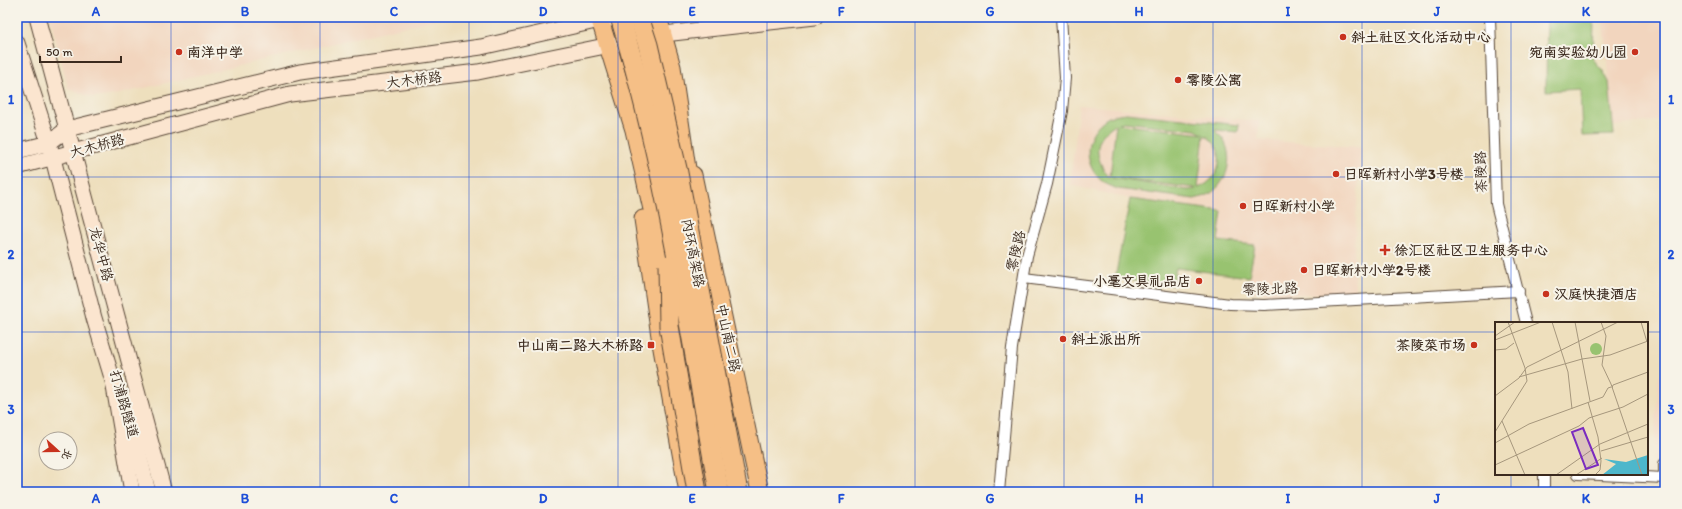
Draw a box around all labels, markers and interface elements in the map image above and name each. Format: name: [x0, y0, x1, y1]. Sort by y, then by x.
text: A: [91, 4, 101, 19]
text: B: [241, 4, 250, 19]
text: C: [390, 4, 399, 19]
text: D: [539, 4, 548, 19]
text: E: [688, 4, 696, 19]
text: F: [838, 4, 845, 19]
text: G: [986, 4, 995, 19]
text: H: [1135, 4, 1144, 19]
text: I: [1286, 4, 1291, 19]
text: J: [1433, 4, 1441, 19]
text: K: [1582, 4, 1591, 19]
place label: 斜土社区文化活动中心: [1351, 29, 1491, 46]
marker: 斜土社区文化活动中心: [1338, 32, 1348, 42]
scale bar: [40, 38, 121, 64]
place label: 南洋中学: [187, 44, 243, 61]
place label: 宛南实验幼儿园: [1529, 44, 1627, 61]
text: 50 m: [46, 45, 72, 59]
marker: 南洋中学: [174, 47, 184, 57]
marker: 宛南实验幼儿园: [1630, 47, 1640, 57]
street label: 大木桥路: [385, 68, 443, 92]
place label: 零陵公寓: [1186, 72, 1242, 89]
marker: 零陵公寓: [1173, 75, 1183, 85]
text: 1: [8, 92, 14, 107]
text: 1: [1668, 92, 1674, 107]
street label: 大木桥路: [68, 131, 126, 161]
street label: 茶陵路: [1472, 151, 1490, 193]
place label: 日晖新村小学3号楼: [1344, 166, 1464, 183]
marker: 日晖新村小学3号楼: [1331, 169, 1341, 179]
place label: 日晖新村小学: [1251, 198, 1335, 215]
marker: 日晖新村小学: [1238, 201, 1248, 211]
street label: 内环高架路: [678, 217, 708, 289]
street label: 龙华中路: [86, 225, 116, 283]
street label: 零陵路: [1003, 229, 1029, 273]
place label: 徐汇区社区卫生服务中心: [1394, 242, 1548, 259]
marker: 徐汇区社区卫生服务中心: [1379, 244, 1391, 256]
text: 2: [8, 247, 15, 262]
text: 2: [1668, 247, 1675, 262]
place label: 日晖新村小学2号楼: [1312, 262, 1431, 279]
marker: 日晖新村小学2号楼: [1299, 265, 1309, 275]
place label: 小毫文具礼品店: [1093, 273, 1191, 290]
marker: 小毫文具礼品店: [1194, 276, 1204, 286]
street label: 零陵北路: [1242, 280, 1298, 298]
place label: 汉庭快捷酒店: [1554, 286, 1638, 303]
marker: 汉庭快捷酒店: [1541, 289, 1551, 299]
street label: 中山南二路: [712, 302, 744, 374]
inset map: [1495, 322, 1648, 475]
place label: 斜土派出所: [1071, 331, 1141, 348]
marker: 斜土派出所: [1058, 334, 1068, 344]
place label: 中山南二路大木桥路: [517, 337, 643, 354]
place label: 茶陵菜市场: [1396, 337, 1466, 354]
marker: 中山南二路大木桥路: [646, 340, 656, 350]
marker: 茶陵菜市场: [1469, 340, 1479, 350]
street label: 打浦路隧道: [106, 368, 142, 440]
text: 3: [7, 402, 15, 417]
text: 3: [1667, 402, 1675, 417]
north arrow: [38, 431, 78, 471]
text: 北: [59, 447, 75, 462]
text: A: [91, 491, 101, 506]
text: B: [241, 491, 250, 506]
text: C: [390, 491, 399, 506]
text: D: [539, 491, 548, 506]
text: E: [688, 491, 696, 506]
text: F: [838, 491, 845, 506]
text: G: [986, 491, 995, 506]
text: H: [1135, 491, 1144, 506]
text: I: [1286, 491, 1291, 506]
text: J: [1433, 491, 1441, 506]
text: K: [1582, 491, 1591, 506]

